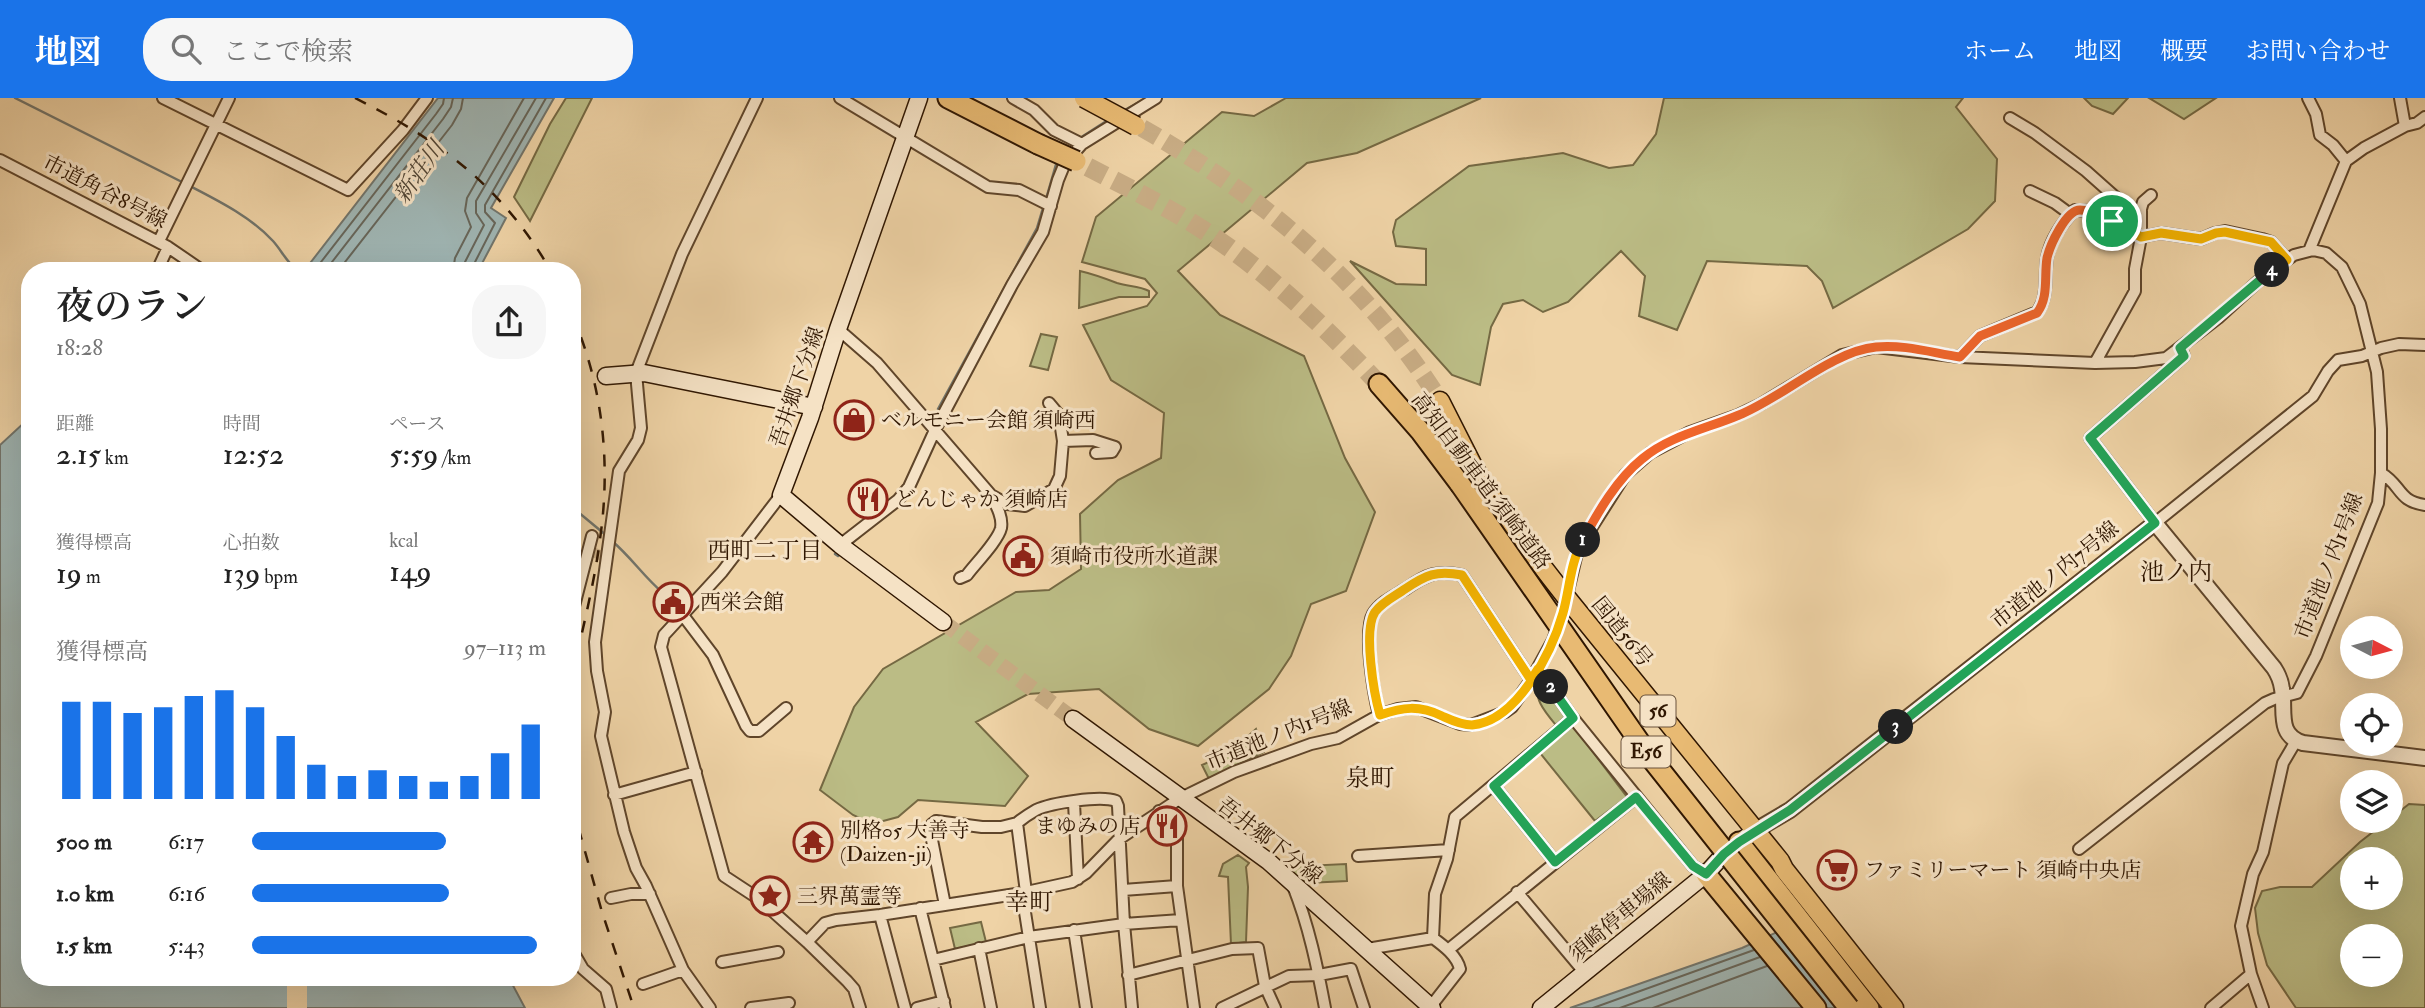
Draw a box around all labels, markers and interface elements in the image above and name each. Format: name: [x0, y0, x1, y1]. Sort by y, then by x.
search box: [143, 18, 633, 81]
icon: search: [167, 30, 205, 68]
text: 地図: [35, 32, 101, 73]
text: ここで検索: [223, 36, 353, 68]
text: ホーム: [1964, 36, 2036, 67]
text: 地図: [2074, 36, 2122, 67]
text: 概要: [2160, 36, 2208, 67]
text: お問い合わせ: [2246, 36, 2390, 67]
water label: 新荘川: [387, 133, 452, 209]
street label: 市道角谷8号線: [38, 149, 172, 235]
pin: [2082, 191, 2142, 251]
icon: arrive: [2093, 202, 2131, 240]
pin: 4: [2254, 252, 2290, 288]
text: 4: [2266, 257, 2277, 281]
text: 夜のラン: [56, 283, 208, 331]
button: share: [472, 285, 546, 359]
street label: 吾井郷下分線: [764, 323, 830, 451]
text: 18:28: [56, 333, 103, 362]
street label: 高知自動車道;須崎道路: [1405, 387, 1557, 575]
shop icon: ベルモニー会館 須崎西: [833, 399, 875, 441]
place label: ベルモニー会館 須崎西: [881, 407, 1095, 434]
text: 距離: [56, 412, 94, 436]
text: 時間: [223, 412, 261, 436]
text: ペース: [389, 412, 445, 436]
text: 2.15: [56, 436, 101, 473]
text: 12:52: [223, 436, 284, 473]
text: 5:59: [389, 436, 439, 473]
text: km: [101, 446, 129, 470]
text: /km: [439, 446, 471, 470]
restaurant icon: どんじゃか 須崎店: [847, 478, 889, 520]
place label: どんじゃか 須崎店: [895, 486, 1067, 513]
street label: 市道池ノ内1号線: [2289, 489, 2369, 643]
street label: 市道池ノ内7号線: [1986, 515, 2124, 635]
pin: 1: [1566, 522, 1600, 558]
text: 1: [1579, 527, 1586, 551]
text: kcal: [389, 529, 418, 553]
text: 獲得標高: [56, 531, 132, 555]
text: 心拍数: [223, 531, 280, 555]
public building icon: 須崎市役所水道課: [1002, 535, 1044, 577]
district label: 西町二丁目: [708, 536, 823, 565]
place label: 須崎市役所水道課: [1050, 543, 1218, 570]
text: 149: [389, 553, 432, 590]
text: 19: [56, 555, 82, 592]
text: 139: [223, 555, 260, 592]
district label: 池ノ内: [2140, 557, 2212, 588]
text: m: [82, 565, 101, 589]
text: bpm: [260, 565, 298, 589]
public building icon: 西栄会館: [652, 581, 694, 623]
place label: 西栄会館: [700, 589, 784, 616]
street label: 国道56号: [1585, 591, 1659, 673]
north arrow: [2340, 616, 2403, 679]
map controls: [2340, 616, 2403, 987]
text: 97–113 m: [464, 633, 546, 662]
text: 獲得標高: [56, 637, 148, 666]
pin: 2: [1534, 670, 1568, 704]
text: 2: [1546, 674, 1555, 698]
button: locate: [2340, 693, 2403, 756]
street label: 市道池ノ内1号線: [1202, 694, 1356, 776]
road number: 56: [1640, 696, 1676, 726]
pin: 3: [1878, 710, 1913, 744]
text: 3: [1892, 714, 1899, 738]
road number: E56: [1622, 736, 1670, 768]
district label: 泉町: [1346, 763, 1394, 794]
button: layers: [2340, 770, 2403, 833]
street label: 吾井郷下分線: [1212, 792, 1328, 890]
restaurant icon: まゆみの店: [1146, 805, 1188, 847]
place label: まゆみの店: [1035, 813, 1140, 840]
place label: 別格05 大善寺 (Daizen-ji): [840, 817, 969, 868]
temple icon: 別格05 大善寺 (Daizen-ji): [792, 821, 834, 863]
text: 500 m: [56, 827, 112, 856]
text: 6:17: [168, 827, 204, 856]
button: +: [2340, 847, 2403, 910]
supermarket icon: ファミリーマート 須崎中央店: [1816, 849, 1858, 891]
place label: ファミリーマート 須崎中央店: [1864, 857, 2141, 884]
street label: 須崎停車場線: [1563, 866, 1677, 968]
place icon: 三界萬霊等: [749, 875, 791, 917]
text: 1.0 km: [56, 879, 114, 908]
text: 6:16: [168, 879, 205, 908]
place label: 三界萬霊等: [797, 883, 902, 910]
district label: 幸町: [1005, 887, 1053, 918]
button: −: [2340, 924, 2403, 987]
text: 1.5 km: [56, 931, 112, 960]
text: 5:43: [168, 931, 205, 960]

